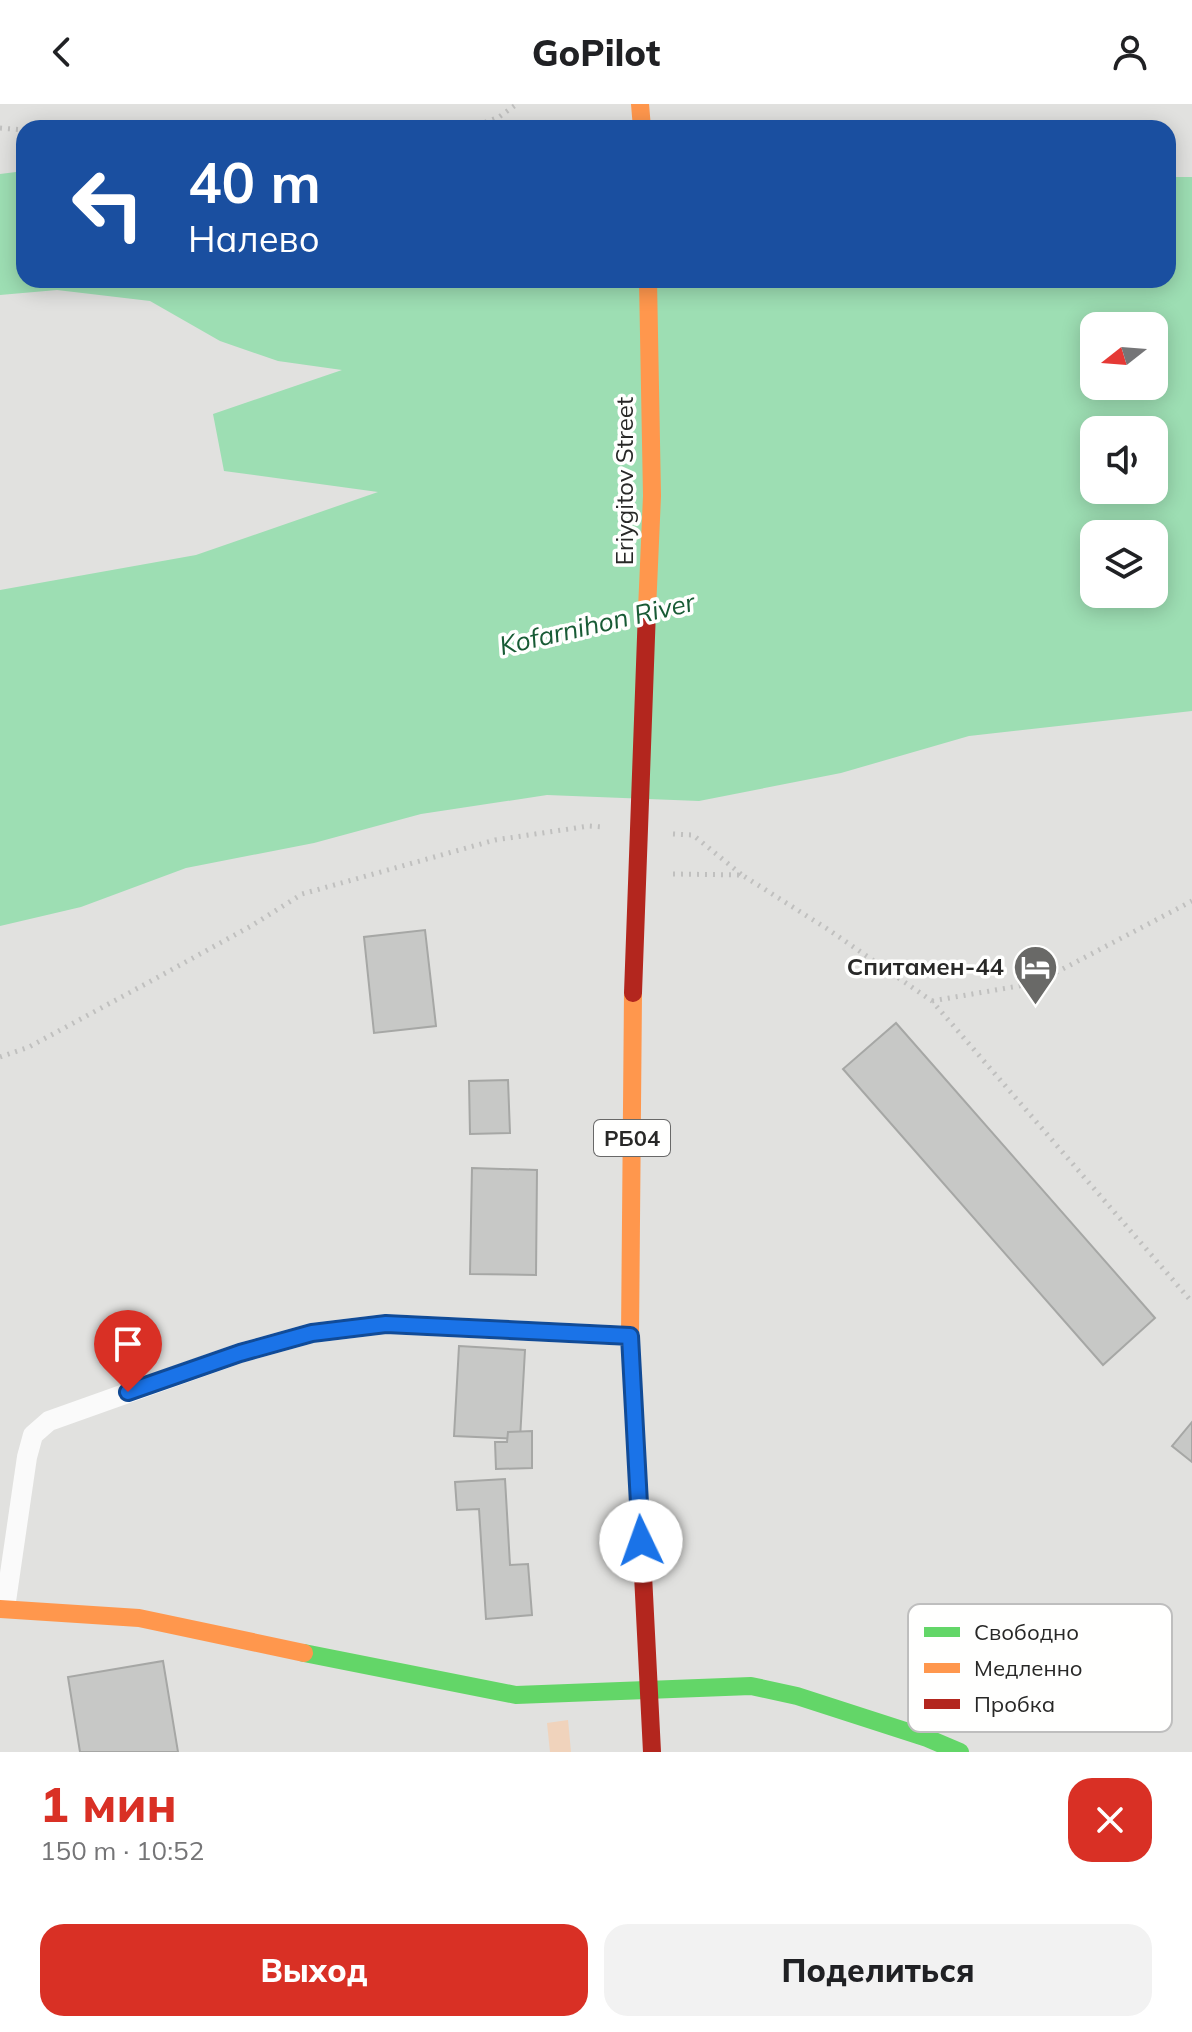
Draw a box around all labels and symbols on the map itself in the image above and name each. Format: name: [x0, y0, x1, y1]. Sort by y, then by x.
north arrow: [1080, 312, 1168, 400]
street label: Eriygitov Street: [609, 397, 639, 565]
water label: Kofarnihon River: [496, 585, 699, 662]
hotel icon: Спитамен-44: [1011, 943, 1059, 1006]
place label: Спитамен-44: [847, 951, 1004, 981]
road number: РБ04: [594, 1120, 670, 1156]
pin: [94, 1310, 162, 1392]
position arrow: [599, 1499, 683, 1583]
legend: [908, 1604, 1172, 1732]
text: Свободно: [974, 1618, 1079, 1646]
text: Медленно: [974, 1654, 1083, 1682]
text: Пробка: [974, 1690, 1055, 1718]

